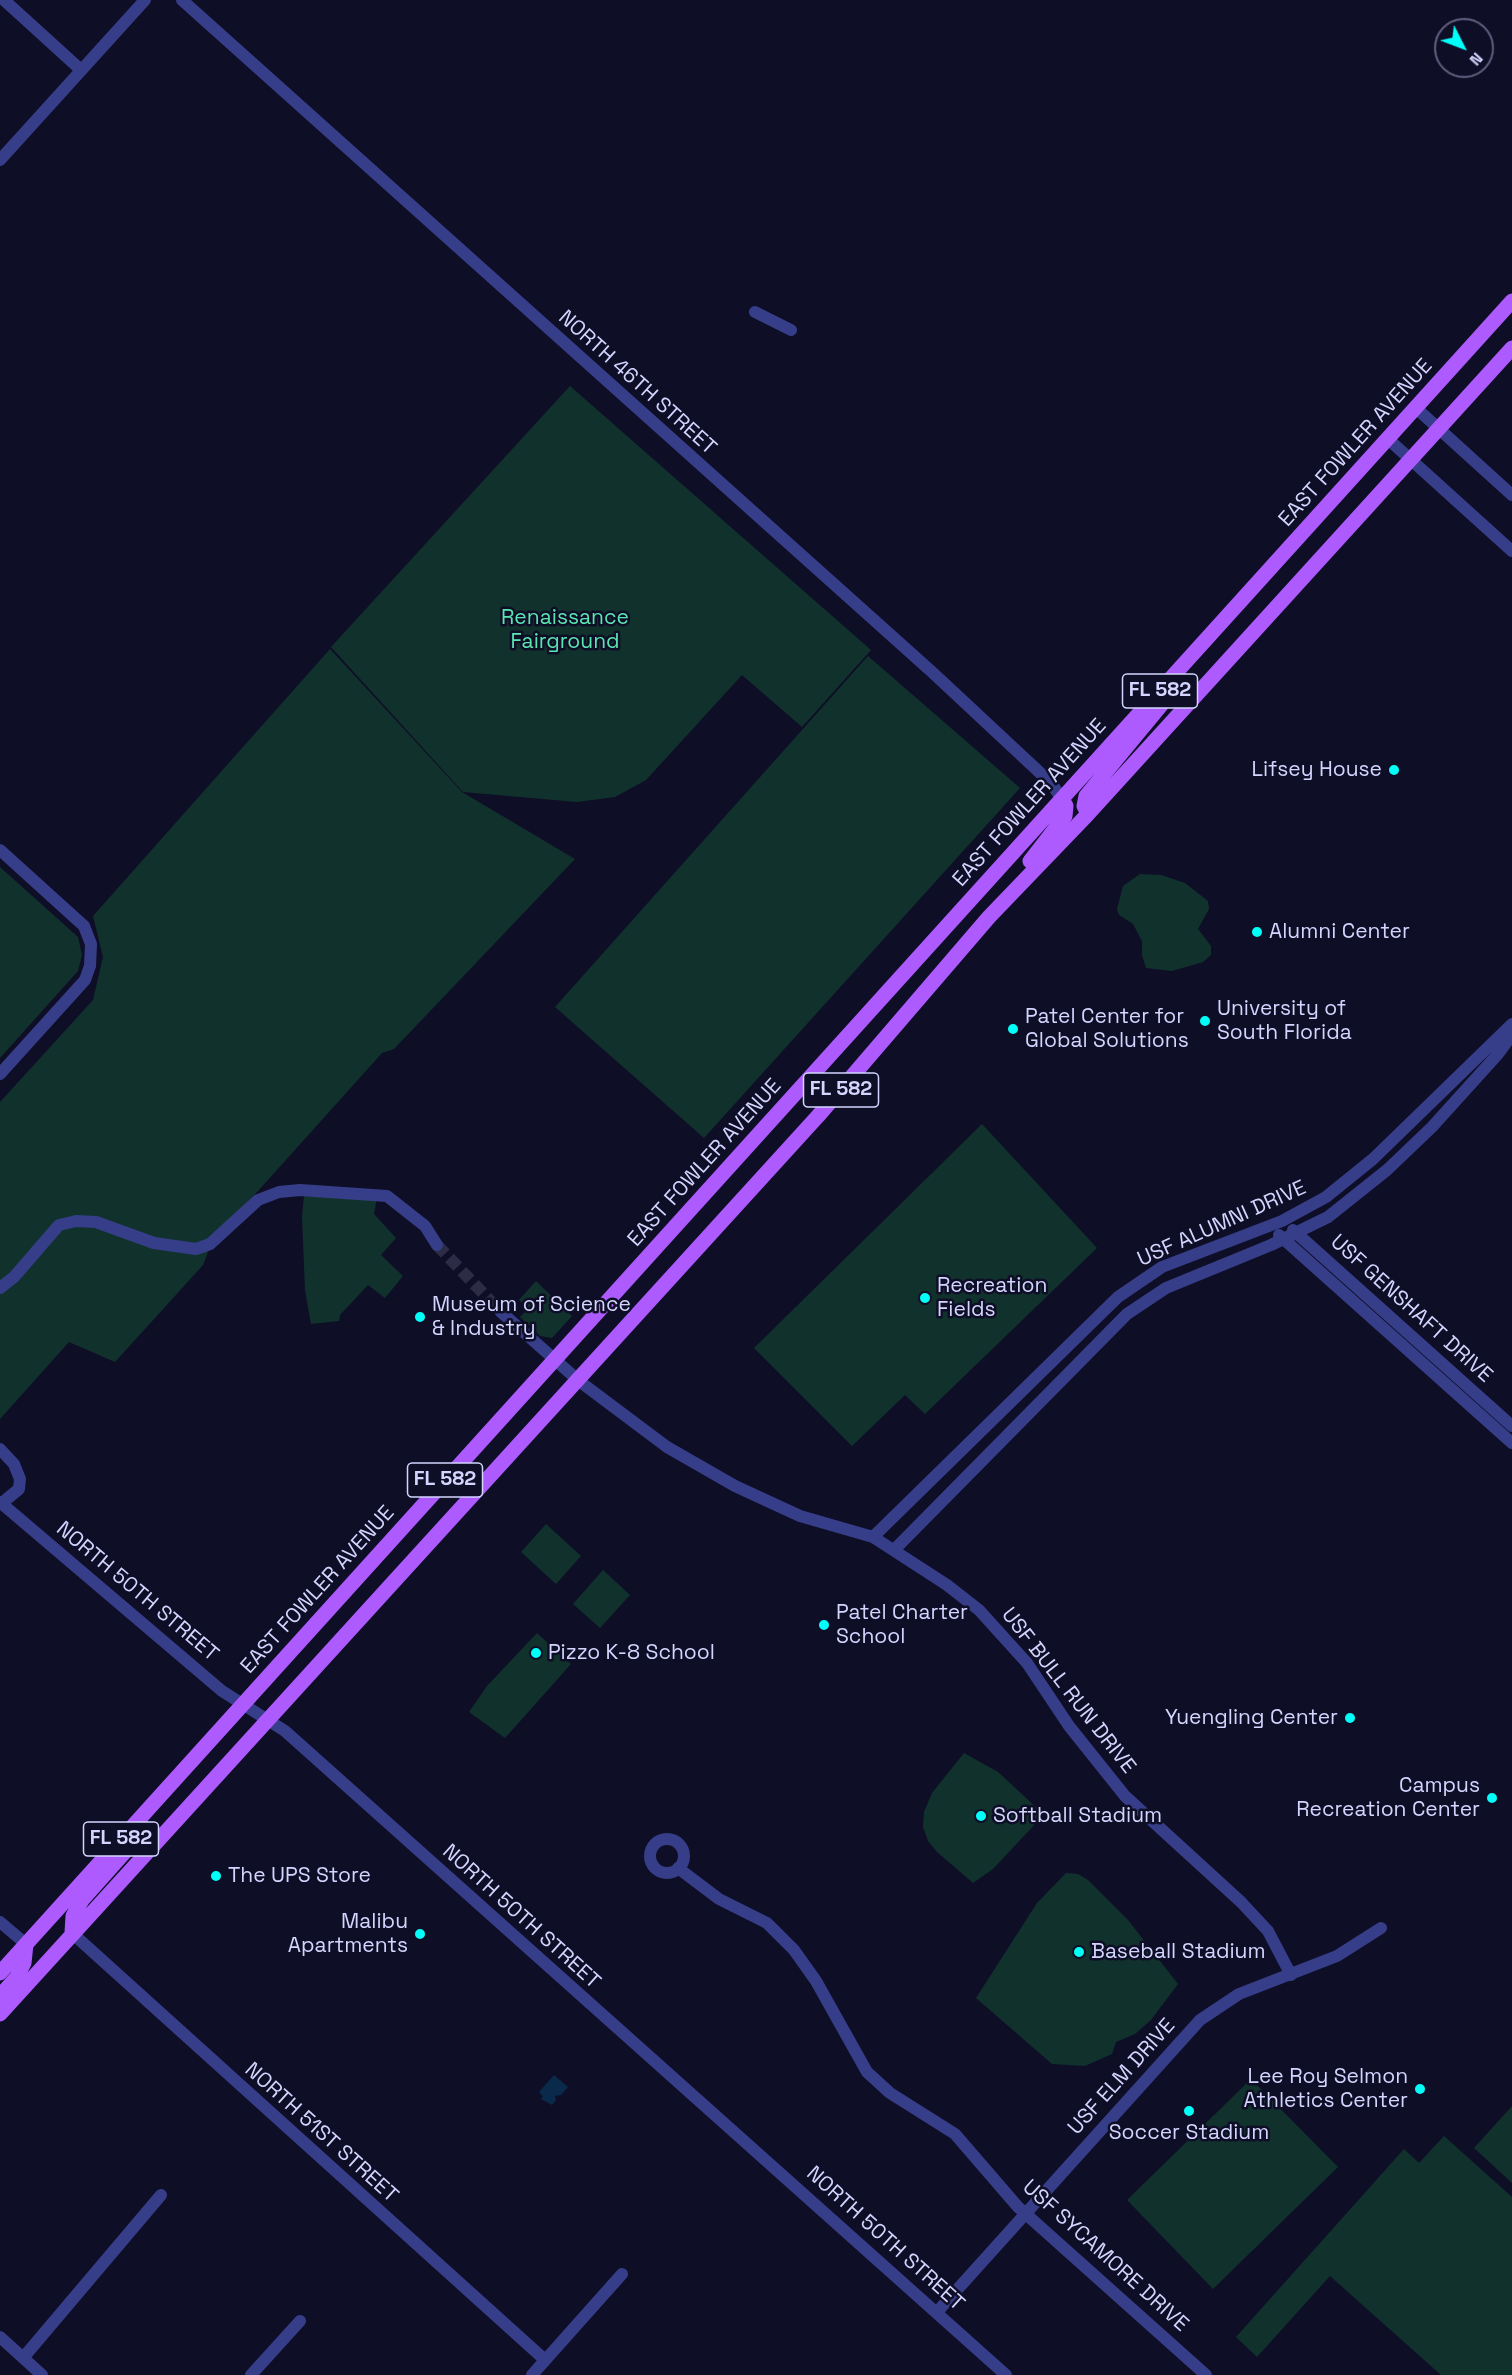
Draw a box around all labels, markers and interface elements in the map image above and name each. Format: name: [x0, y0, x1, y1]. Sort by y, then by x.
north arrow: [1434, 18, 1494, 78]
text: N: [1465, 48, 1488, 70]
street label: NORTH 46TH STREET: [553, 305, 721, 461]
street label: EAST FOWLER AVENUE: [1274, 354, 1438, 532]
park label: Renaissance Fairground: [501, 605, 629, 655]
road number: FL 582: [1122, 674, 1198, 708]
street label: EAST FOWLER AVENUE: [948, 714, 1112, 892]
place label: Lifsey House: [1251, 757, 1382, 783]
marker: Lifsey House: [1387, 763, 1401, 777]
place label: Alumni Center: [1269, 919, 1410, 945]
marker: Alumni Center: [1250, 925, 1264, 939]
place label: University of South Florida: [1217, 996, 1352, 1046]
place label: Patel Center for Global Solutions: [1025, 1004, 1189, 1054]
marker: University of South Florida: [1198, 1014, 1212, 1028]
marker: Patel Center for Global Solutions: [1006, 1022, 1020, 1036]
road number: FL 582: [804, 1073, 878, 1107]
street label: EAST FOWLER AVENUE: [623, 1074, 787, 1252]
street label: USF ALUMNI DRIVE: [1134, 1176, 1310, 1272]
street label: USF GENSHAFT DRIVE: [1325, 1230, 1497, 1388]
place label: Recreation Fields: [937, 1273, 1047, 1323]
marker: Recreation Fields: [918, 1291, 932, 1305]
place label: Museum of Science & Industry: [432, 1292, 631, 1342]
marker: Museum of Science & Industry: [413, 1310, 427, 1324]
road number: FL 582: [408, 1463, 482, 1497]
street label: EAST FOWLER AVENUE: [236, 1501, 400, 1679]
street label: NORTH 50TH STREET: [51, 1517, 223, 1667]
place label: Patel Charter School: [836, 1600, 968, 1650]
street label: USF BULL RUN DRIVE: [995, 1603, 1141, 1779]
marker: Patel Charter School: [817, 1618, 831, 1632]
place label: Pizzo K-8 School: [548, 1640, 715, 1666]
marker: Pizzo K-8 School: [529, 1646, 543, 1660]
place label: Yuengling Center: [1165, 1705, 1338, 1731]
marker: Yuengling Center: [1343, 1711, 1357, 1725]
place label: Campus Recreation Center: [1296, 1773, 1480, 1823]
marker: Campus Recreation Center: [1485, 1791, 1499, 1805]
place label: Softball Stadium: [993, 1803, 1162, 1829]
marker: Softball Stadium: [974, 1809, 988, 1823]
road number: FL 582: [84, 1822, 158, 1856]
street label: NORTH 50TH STREET: [437, 1839, 605, 1995]
place label: The UPS Store: [228, 1863, 371, 1889]
marker: The UPS Store: [209, 1869, 223, 1883]
place label: Malibu Apartments: [288, 1909, 408, 1959]
marker: Malibu Apartments: [413, 1927, 427, 1941]
place label: Baseball Stadium: [1091, 1939, 1266, 1965]
marker: Baseball Stadium: [1072, 1945, 1086, 1959]
street label: USF ELM DRIVE: [1063, 2014, 1181, 2140]
street label: NORTH 51ST STREET: [239, 2058, 403, 2208]
place label: Lee Roy Selmon Athletics Center: [1244, 2064, 1408, 2114]
marker: Lee Roy Selmon Athletics Center: [1413, 2082, 1427, 2096]
marker: Soccer Stadium: [1182, 2104, 1196, 2118]
place label: Soccer Stadium: [1109, 2120, 1269, 2146]
street label: NORTH 50TH STREET: [801, 2161, 969, 2317]
street label: USF SYCAMORE DRIVE: [1017, 2175, 1193, 2337]

